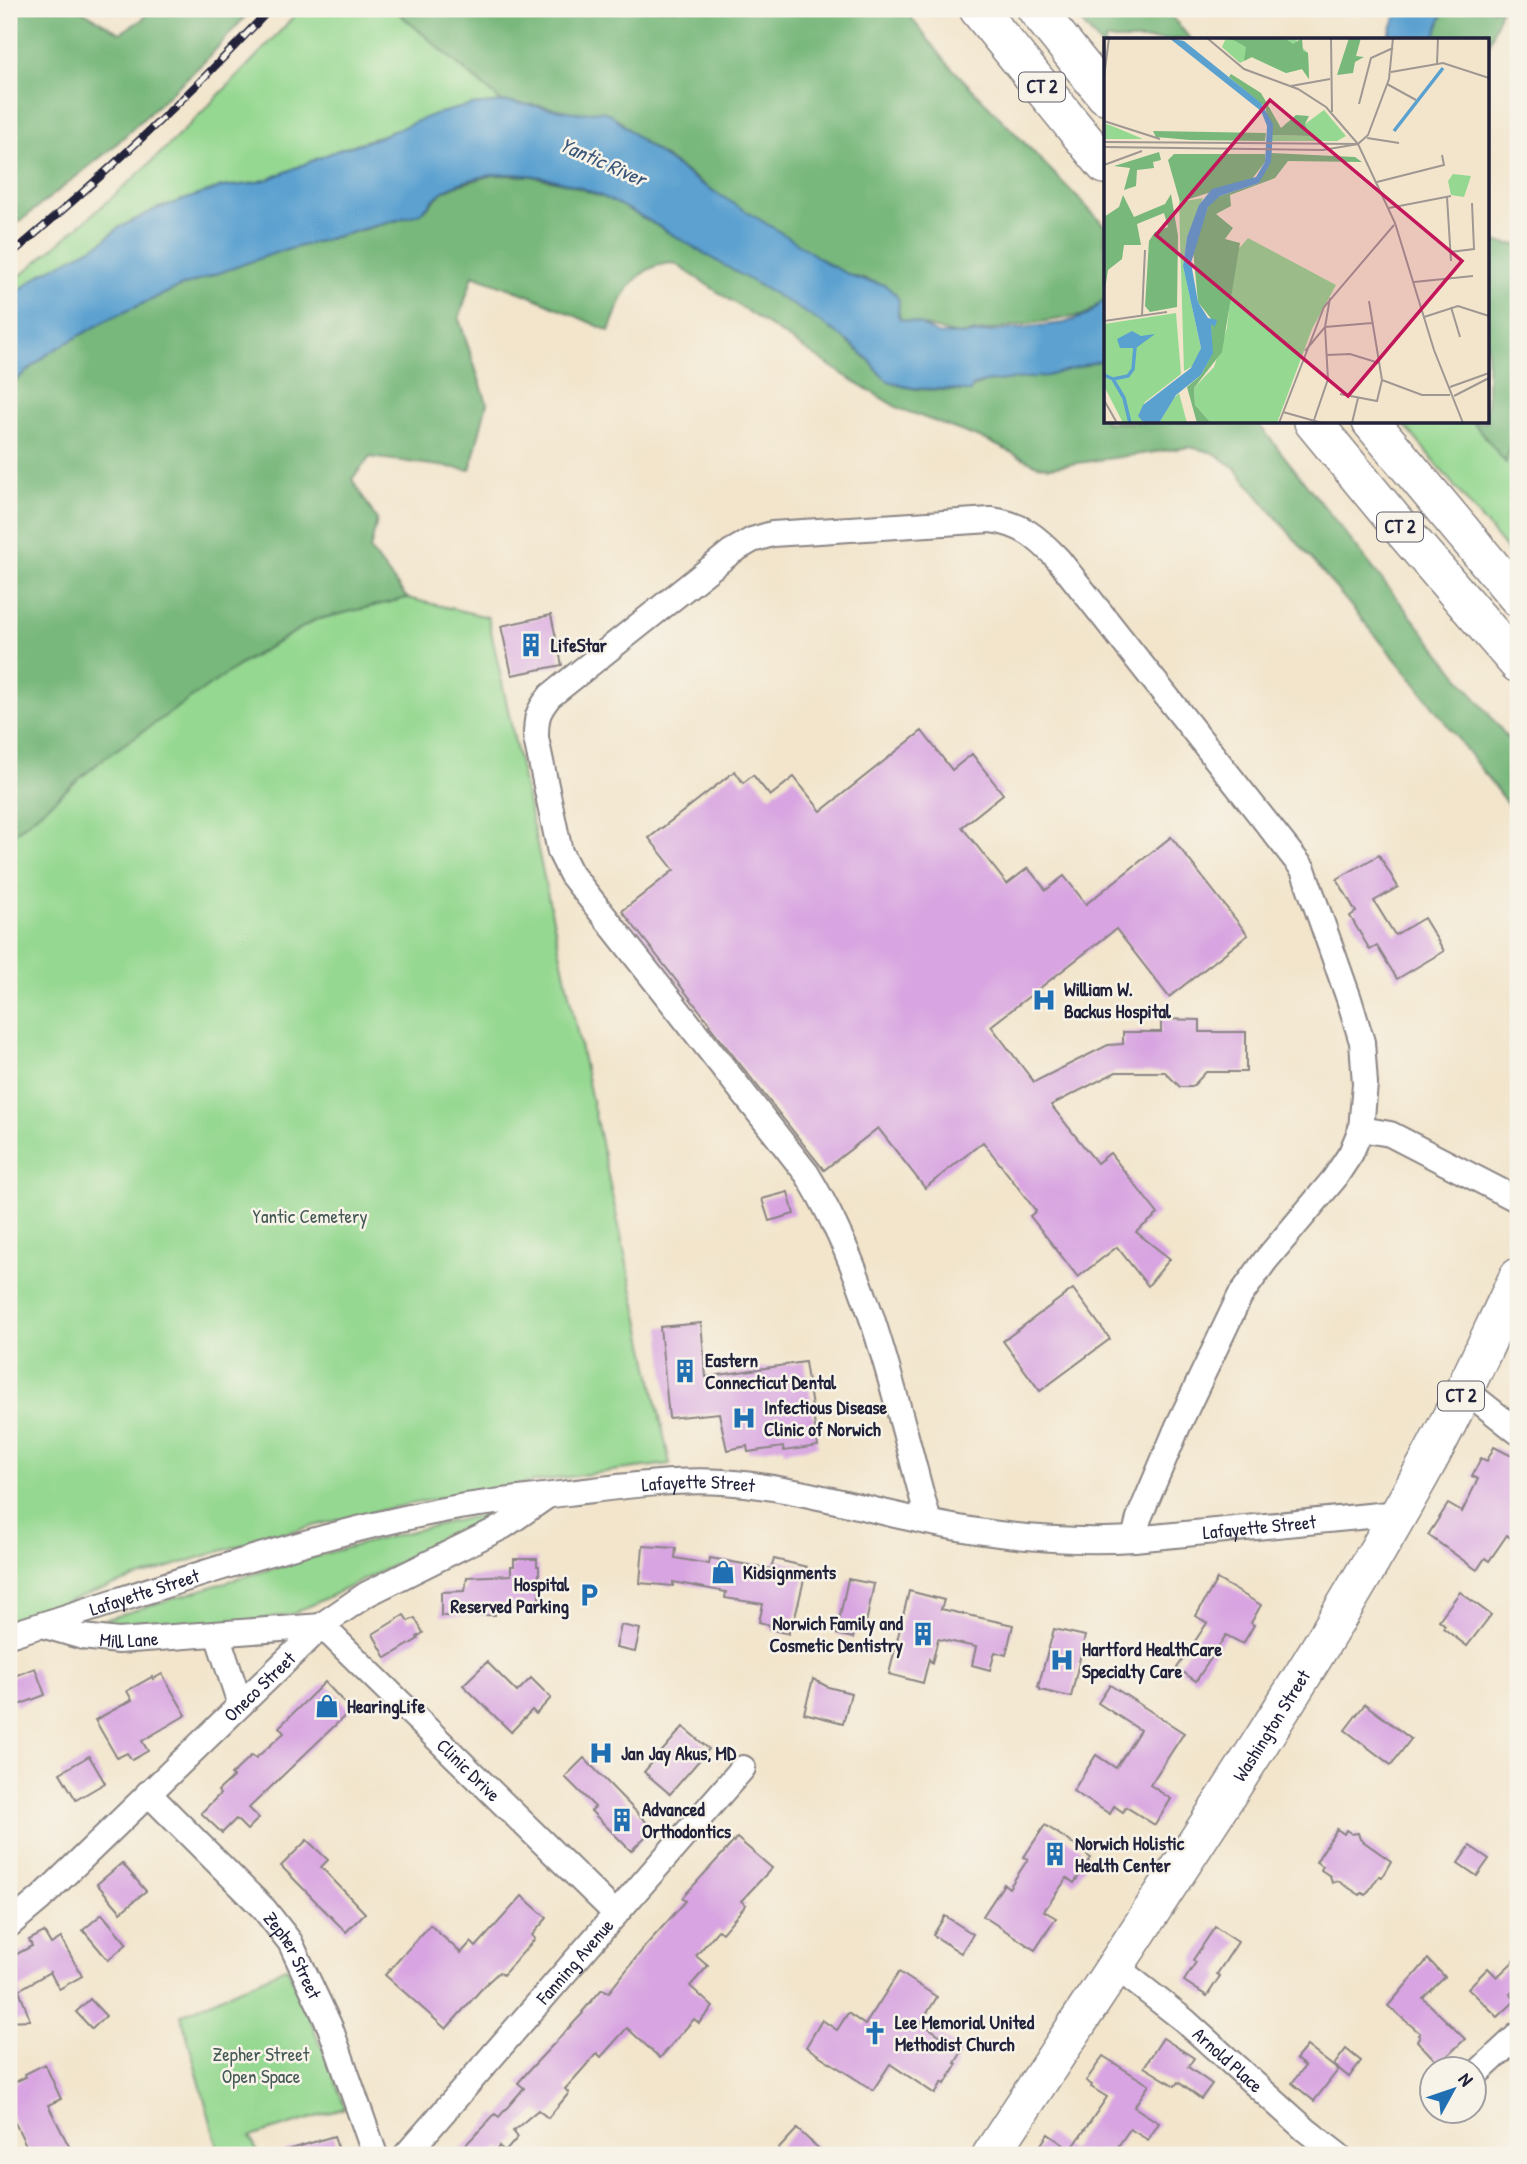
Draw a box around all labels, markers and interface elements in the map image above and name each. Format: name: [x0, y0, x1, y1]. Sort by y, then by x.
inset map: [1104, 38, 1488, 424]
road number: CT 2: [1019, 72, 1065, 102]
water label: Yantic River: [556, 130, 653, 194]
road number: CT 2: [1377, 512, 1423, 542]
building icon: LifeStar: [517, 631, 545, 659]
place label: LifeStar: [551, 632, 607, 658]
place label: William W. Backus Hospital: [1064, 976, 1172, 1025]
hospital icon: William W. Backus Hospital: [1030, 986, 1058, 1014]
park label: Yantic Cemetery: [253, 1203, 367, 1229]
place label: Eastern Connecticut Dental: [705, 1347, 837, 1395]
building icon: Eastern Connecticut Dental: [671, 1357, 699, 1385]
road number: CT 2: [1438, 1381, 1484, 1410]
place label: Infectious Disease Clinic of Norwich: [764, 1394, 887, 1442]
hospital icon: Infectious Disease Clinic of Norwich: [730, 1404, 758, 1432]
street label: Lafayette Street: [640, 1468, 757, 1498]
street label: Lafayette Street: [1201, 1508, 1318, 1545]
shop icon: Kidsignments: [709, 1558, 737, 1586]
place label: Kidsignments: [743, 1559, 837, 1586]
street label: Lafayette Street: [86, 1562, 203, 1622]
place label: Hospital Reserved Parking: [451, 1571, 570, 1620]
parking icon: Hospital Reserved Parking: [575, 1581, 603, 1609]
place label: Norwich Family and Cosmetic Dentistry: [769, 1610, 904, 1659]
building icon: Norwich Family and Cosmetic Dentistry: [909, 1620, 937, 1648]
street label: Mill Lane: [98, 1625, 160, 1654]
place label: Hartford HealthCare Specialty Care: [1082, 1636, 1222, 1685]
street label: Oneco Street: [218, 1645, 301, 1727]
hospital icon: Hartford HealthCare Specialty Care: [1048, 1646, 1076, 1674]
street label: Washington Street: [1226, 1664, 1316, 1786]
shop icon: HearingLife: [313, 1692, 341, 1720]
place label: HearingLife: [347, 1693, 426, 1720]
street label: Clinic Drive: [431, 1732, 507, 1807]
hospital icon: Jan Jay Akus, MD: [587, 1739, 615, 1767]
place label: Jan Jay Akus, MD: [621, 1740, 737, 1767]
place label: Advanced Orthodontics: [642, 1796, 732, 1844]
building icon: Advanced Orthodontics: [608, 1806, 636, 1834]
place label: Norwich Holistic Health Center: [1075, 1830, 1185, 1878]
building icon: Norwich Holistic Health Center: [1041, 1840, 1069, 1868]
street label: Zepher Street: [258, 1906, 328, 2003]
street label: Fanning Avenue: [530, 1912, 620, 2010]
place label: Lee Memorial United Methodist Church: [895, 2009, 1035, 2057]
church icon: Lee Memorial United Methodist Church: [861, 2019, 889, 2047]
street label: Arnold Place: [1187, 2021, 1269, 2099]
park label: Zepher Street Open Space: [213, 2041, 310, 2089]
north arrow: [1418, 2056, 1488, 2126]
text: N: [1453, 2067, 1479, 2091]

